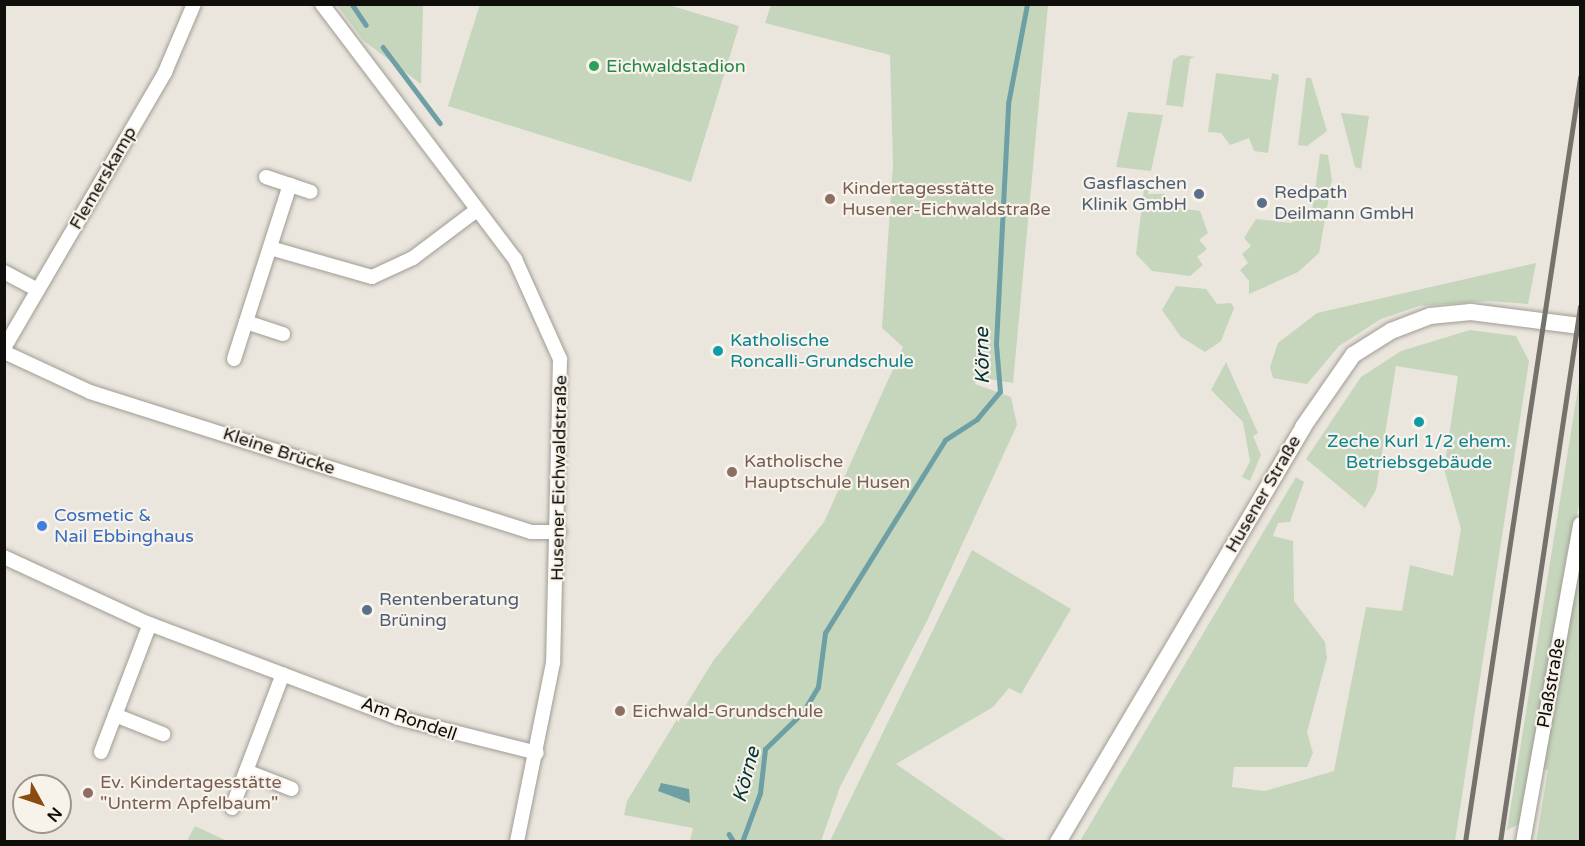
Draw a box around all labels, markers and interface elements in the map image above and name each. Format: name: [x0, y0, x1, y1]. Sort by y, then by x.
place label: Eichwaldstadion: [606, 55, 746, 77]
marker: Eichwaldstadion: [587, 59, 601, 73]
street label: Flemerskamp: [65, 123, 141, 233]
place label: Gasflaschen Klinik GmbH: [1081, 173, 1187, 216]
place label: Kindertagesstätte Husener-Eichwaldstraße: [842, 178, 1051, 220]
place label: Redpath Deilmann GmbH: [1274, 182, 1414, 224]
marker: Gasflaschen Klinik GmbH: [1192, 187, 1206, 201]
marker: Kindertagesstätte Husener-Eichwaldstraße: [823, 192, 837, 206]
marker: Redpath Deilmann GmbH: [1255, 196, 1269, 210]
water label: Körne: [971, 327, 995, 385]
place label: Katholische Roncalli-Grundschule: [730, 330, 914, 372]
marker: Katholische Roncalli-Grundschule: [711, 344, 725, 358]
street label: Husener Eichwaldstraße: [546, 375, 572, 581]
marker: Zeche Kurl 1/2 ehem. Betriebsgebäude: [1412, 415, 1426, 429]
street label: Kleine Brücke: [220, 423, 338, 479]
place label: Zeche Kurl 1/2 ehem. Betriebsgebäude: [1327, 431, 1511, 474]
street label: Husener Straße: [1221, 432, 1305, 556]
place label: Katholische Hauptschule Husen: [744, 451, 910, 494]
marker: Katholische Hauptschule Husen: [725, 465, 739, 479]
place label: Cosmetic & Nail Ebbinghaus: [54, 505, 194, 548]
marker: Cosmetic & Nail Ebbinghaus: [35, 519, 49, 533]
place label: Rentenberatung Brüning: [379, 589, 519, 632]
marker: Rentenberatung Brüning: [360, 603, 374, 617]
street label: Plaßstraße: [1532, 636, 1570, 730]
street label: Am Rondell: [358, 693, 460, 745]
place label: Eichwald-Grundschule: [632, 700, 823, 722]
marker: Eichwald-Grundschule: [613, 704, 627, 718]
water label: Körne: [728, 745, 766, 805]
place label: Ev. Kindertagesstätte "Unterm Apfelbaum": [100, 772, 282, 814]
north arrow: [12, 774, 72, 834]
marker: Ev. Kindertagesstätte "Unterm Apfelbaum": [81, 786, 95, 800]
text: N: [42, 803, 66, 826]

